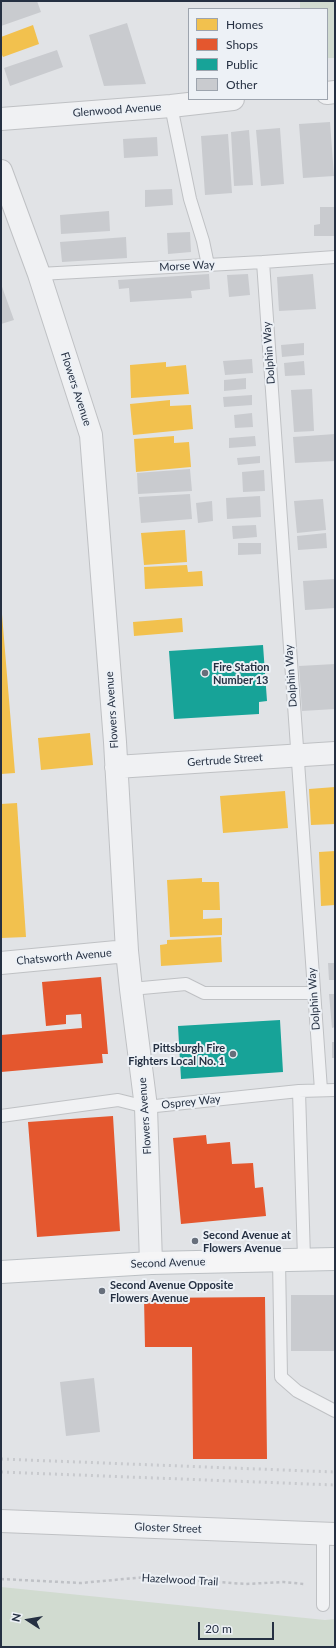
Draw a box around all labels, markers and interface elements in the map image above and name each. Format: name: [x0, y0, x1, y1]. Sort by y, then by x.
legend: [188, 8, 328, 100]
text: Homes: [226, 17, 263, 32]
text: Shops: [226, 37, 258, 52]
text: Public: [226, 57, 258, 72]
text: Other: [226, 77, 257, 92]
street label: Glenwood Avenue: [72, 100, 162, 120]
street label: Morse Way: [159, 258, 215, 274]
street label: Dolphin Way: [260, 321, 278, 385]
street label: Flowers Avenue: [58, 350, 94, 428]
street label: Dolphin Way: [282, 644, 300, 708]
place label: Fire Station Number 13: [213, 660, 269, 686]
marker: Fire Station Number 13: [200, 668, 210, 678]
street label: Flowers Avenue: [103, 671, 121, 749]
street label: Gertrude Street: [187, 751, 263, 769]
street label: Chatsworth Avenue: [16, 946, 112, 968]
street label: Dolphin Way: [305, 967, 323, 1031]
place label: Pittsburgh Fire Fighters Local No. 1: [128, 1041, 225, 1067]
marker: Pittsburgh Fire Fighters Local No. 1: [228, 1049, 238, 1059]
street label: Flowers Avenue: [136, 1077, 154, 1155]
street label: Osprey Way: [161, 1092, 221, 1112]
place label: Second Avenue at Flowers Avenue: [203, 1228, 291, 1254]
marker: Second Avenue at Flowers Avenue: [190, 1236, 200, 1246]
street label: Second Avenue: [130, 1255, 206, 1271]
place label: Second Avenue Opposite Flowers Avenue: [110, 1278, 233, 1304]
marker: Second Avenue Opposite Flowers Avenue: [97, 1286, 107, 1296]
street label: Gloster Street: [134, 1520, 202, 1536]
street label: Hazelwood Trail: [141, 1571, 219, 1589]
north arrow: [8, 1600, 48, 1640]
text: N: [9, 1612, 23, 1623]
scale bar: [200, 1614, 276, 1640]
text: 20 m: [205, 1621, 232, 1636]

